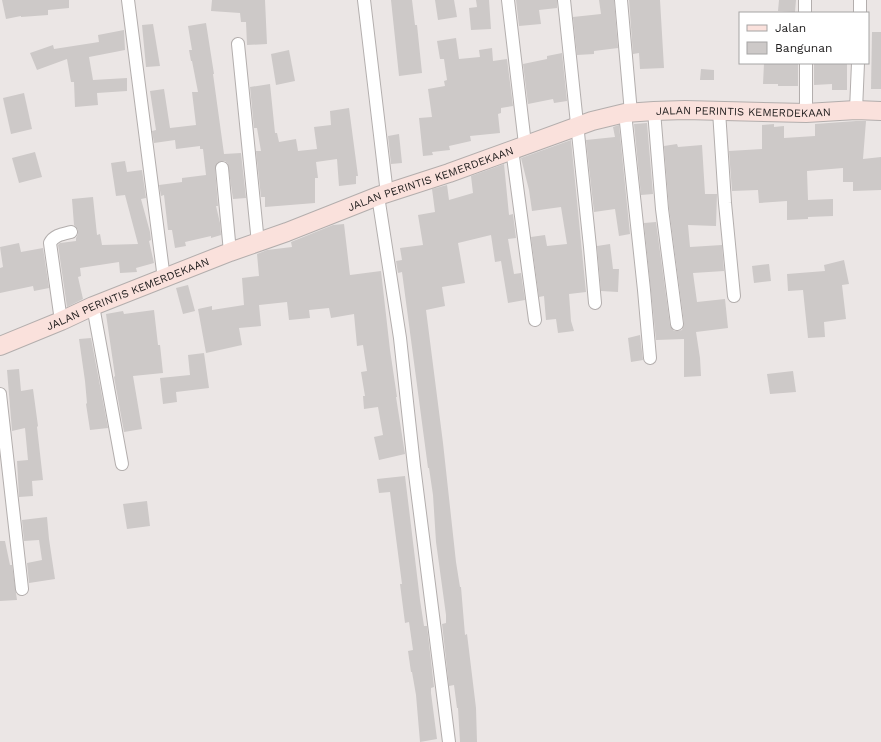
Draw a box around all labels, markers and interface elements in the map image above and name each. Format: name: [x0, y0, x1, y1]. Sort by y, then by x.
legend: [739, 12, 869, 64]
text: Jalan: [775, 21, 806, 35]
text: Bangunan: [775, 41, 833, 55]
street label: JALAN PERINTIS KEMERDEKAAN: [656, 104, 831, 120]
street label: JALAN PERINTIS KEMERDEKAAN: [346, 144, 515, 214]
street label: JALAN PERINTIS KEMERDEKAAN: [44, 255, 211, 333]

